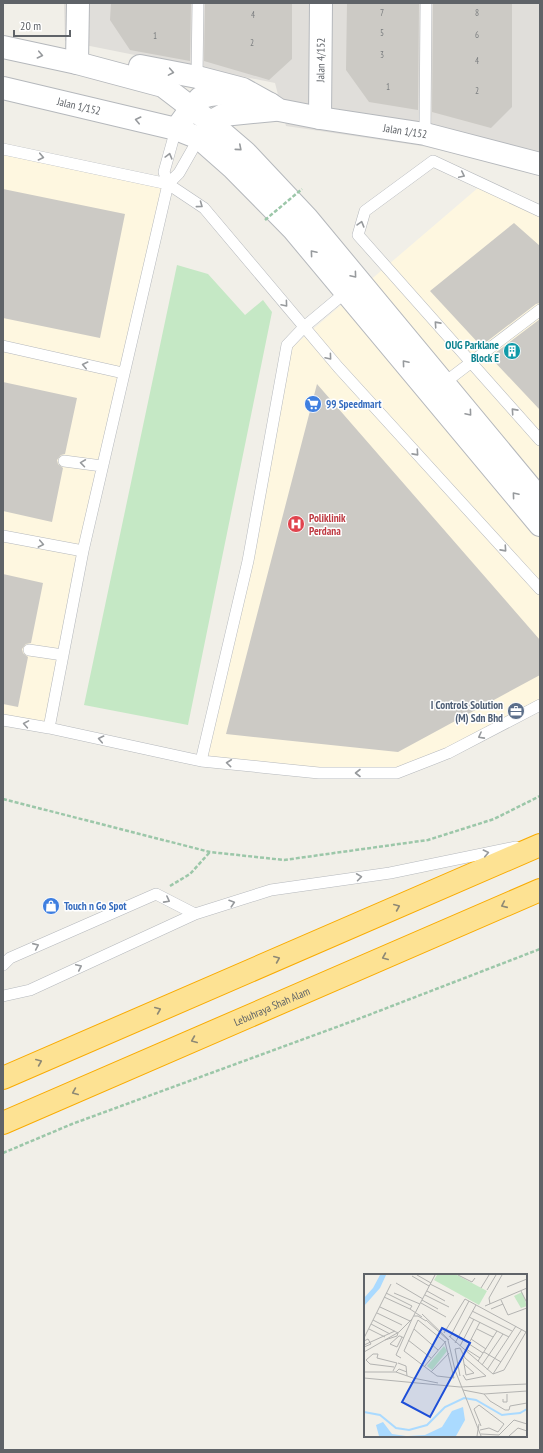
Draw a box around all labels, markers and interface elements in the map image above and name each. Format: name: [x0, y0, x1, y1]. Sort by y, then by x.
house number: 7: [380, 7, 384, 18]
house number: 8: [475, 7, 479, 18]
house number: 4: [251, 9, 255, 20]
scale bar: [14, 12, 70, 38]
text: 20 m: [20, 18, 41, 33]
house number: 5: [380, 27, 384, 38]
house number: 6: [475, 29, 479, 40]
house number: 1: [153, 30, 157, 41]
house number: 2: [250, 37, 254, 48]
street label: Jalan 4/152: [313, 38, 328, 83]
house number: 3: [380, 49, 384, 60]
one-way arrow: [37, 50, 43, 58]
house number: 4: [475, 55, 479, 66]
one-way arrow: [168, 67, 174, 76]
house number: 1: [386, 81, 390, 92]
house number: 2: [475, 85, 479, 96]
street label: Jalan 1/152: [55, 94, 102, 118]
one-way arrow: [135, 116, 141, 124]
street label: Jalan 1/152: [381, 121, 428, 141]
one-way arrow: [235, 143, 242, 150]
one-way arrow: [38, 152, 44, 160]
one-way arrow: [164, 153, 172, 159]
one-way arrow: [458, 170, 465, 178]
one-way arrow: [196, 200, 203, 207]
one-way arrow: [356, 221, 365, 228]
one-way arrow: [311, 250, 318, 257]
one-way arrow: [350, 271, 357, 278]
one-way arrow: [280, 299, 287, 306]
one-way arrow: [434, 321, 441, 328]
place label: OUG Parklane Block E: [445, 338, 499, 365]
building icon: OUG Parklane Block E: [502, 341, 522, 361]
one-way arrow: [325, 352, 332, 359]
one-way arrow: [82, 361, 88, 369]
one-way arrow: [403, 361, 410, 368]
supermarket icon: 99 Speedmart: [303, 394, 323, 414]
place label: 99 Speedmart: [326, 397, 382, 411]
one-way arrow: [512, 408, 519, 415]
one-way arrow: [464, 409, 471, 416]
one-way arrow: [411, 448, 419, 456]
one-way arrow: [80, 459, 86, 468]
one-way arrow: [512, 492, 519, 500]
place label: Poliklinik Perdana: [309, 511, 346, 538]
hospital icon: Poliklinik Perdana: [286, 514, 306, 534]
one-way arrow: [38, 539, 44, 547]
one-way arrow: [499, 544, 506, 552]
place label: I Controls Solution (M) Sdn Bhd: [431, 698, 503, 725]
office icon: I Controls Solution (M) Sdn Bhd: [506, 701, 526, 721]
one-way arrow: [23, 720, 29, 729]
one-way arrow: [477, 732, 485, 739]
one-way arrow: [98, 736, 104, 744]
one-way arrow: [226, 759, 232, 768]
one-way arrow: [355, 769, 361, 777]
one-way arrow: [483, 849, 490, 857]
one-way arrow: [356, 873, 362, 882]
one-way arrow: [163, 895, 171, 903]
shop icon: Touch n Go Spot: [41, 896, 61, 916]
place label: Touch n Go Spot: [64, 899, 127, 913]
one-way arrow: [228, 899, 235, 907]
one-way arrow: [501, 900, 509, 908]
one-way arrow: [392, 904, 400, 912]
one-way arrow: [31, 943, 39, 951]
one-way arrow: [382, 952, 390, 960]
one-way arrow: [273, 956, 281, 964]
one-way arrow: [75, 964, 82, 972]
street label: Lebuhraya Shah Alam: [232, 984, 312, 1029]
one-way arrow: [154, 1007, 161, 1015]
one-way arrow: [190, 1036, 197, 1044]
one-way arrow: [34, 1059, 42, 1067]
one-way arrow: [71, 1087, 79, 1095]
inset map: [364, 1274, 527, 1437]

